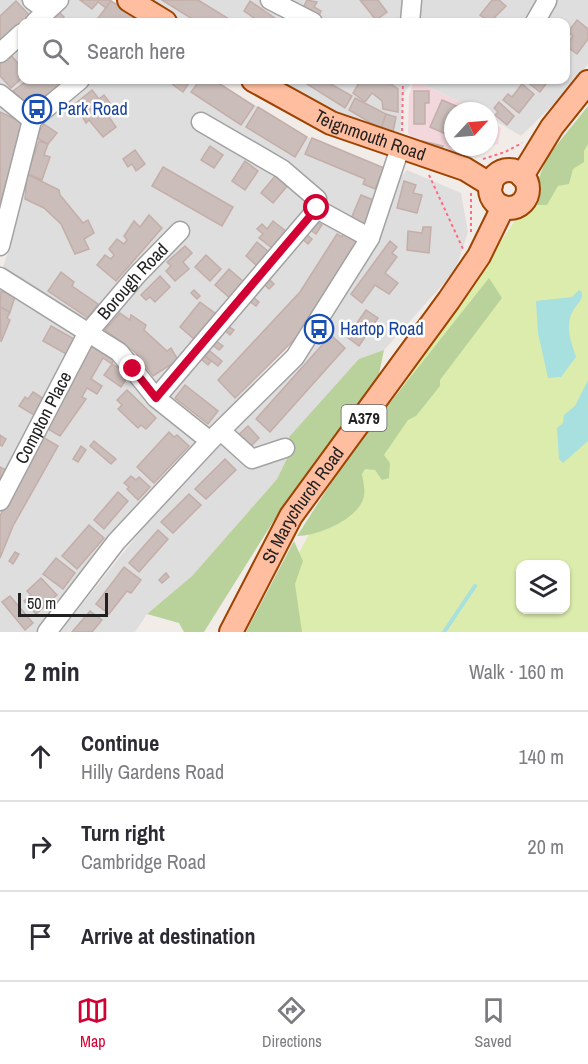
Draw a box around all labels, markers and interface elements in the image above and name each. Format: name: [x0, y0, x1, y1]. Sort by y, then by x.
search box: [18, 18, 570, 84]
icon: search: [39, 35, 72, 68]
text: Search here: [87, 36, 185, 66]
bus stop icon: Park Road: [21, 93, 53, 125]
place label: Park Road: [58, 96, 128, 121]
north arrow: [444, 102, 498, 156]
street label: Teignmouth Road: [310, 103, 429, 167]
route start: [303, 194, 329, 220]
street label: Borough Road: [91, 237, 174, 325]
bus stop icon: Hartop Road: [303, 313, 335, 345]
place label: Hartop Road: [340, 316, 424, 341]
route end: [119, 355, 145, 381]
street label: Compton Place: [9, 367, 77, 468]
road number: A379: [342, 405, 386, 431]
street label: St Marychurch Road: [256, 442, 350, 568]
map controls: [516, 560, 570, 614]
button: layers: [516, 560, 570, 614]
scale bar: [18, 590, 108, 618]
text: 50 m: [27, 592, 56, 614]
text: 2 min: [24, 654, 80, 689]
text: Walk · 160 m: [469, 658, 564, 685]
text: Continue: [81, 728, 159, 758]
icon: ahead: [24, 740, 57, 773]
text: 140 m: [518, 743, 564, 770]
text: Hilly Gardens Road: [81, 758, 224, 785]
text: Turn right: [81, 818, 165, 848]
icon: right: [24, 830, 57, 863]
text: 20 m: [528, 833, 564, 860]
text: Cambridge Road: [81, 848, 206, 875]
icon: arrive: [24, 920, 57, 953]
text: Arrive at destination: [81, 921, 255, 951]
tab: Map: [76, 994, 109, 1052]
tab: Directions: [262, 994, 322, 1052]
tab: Saved: [474, 994, 512, 1052]

